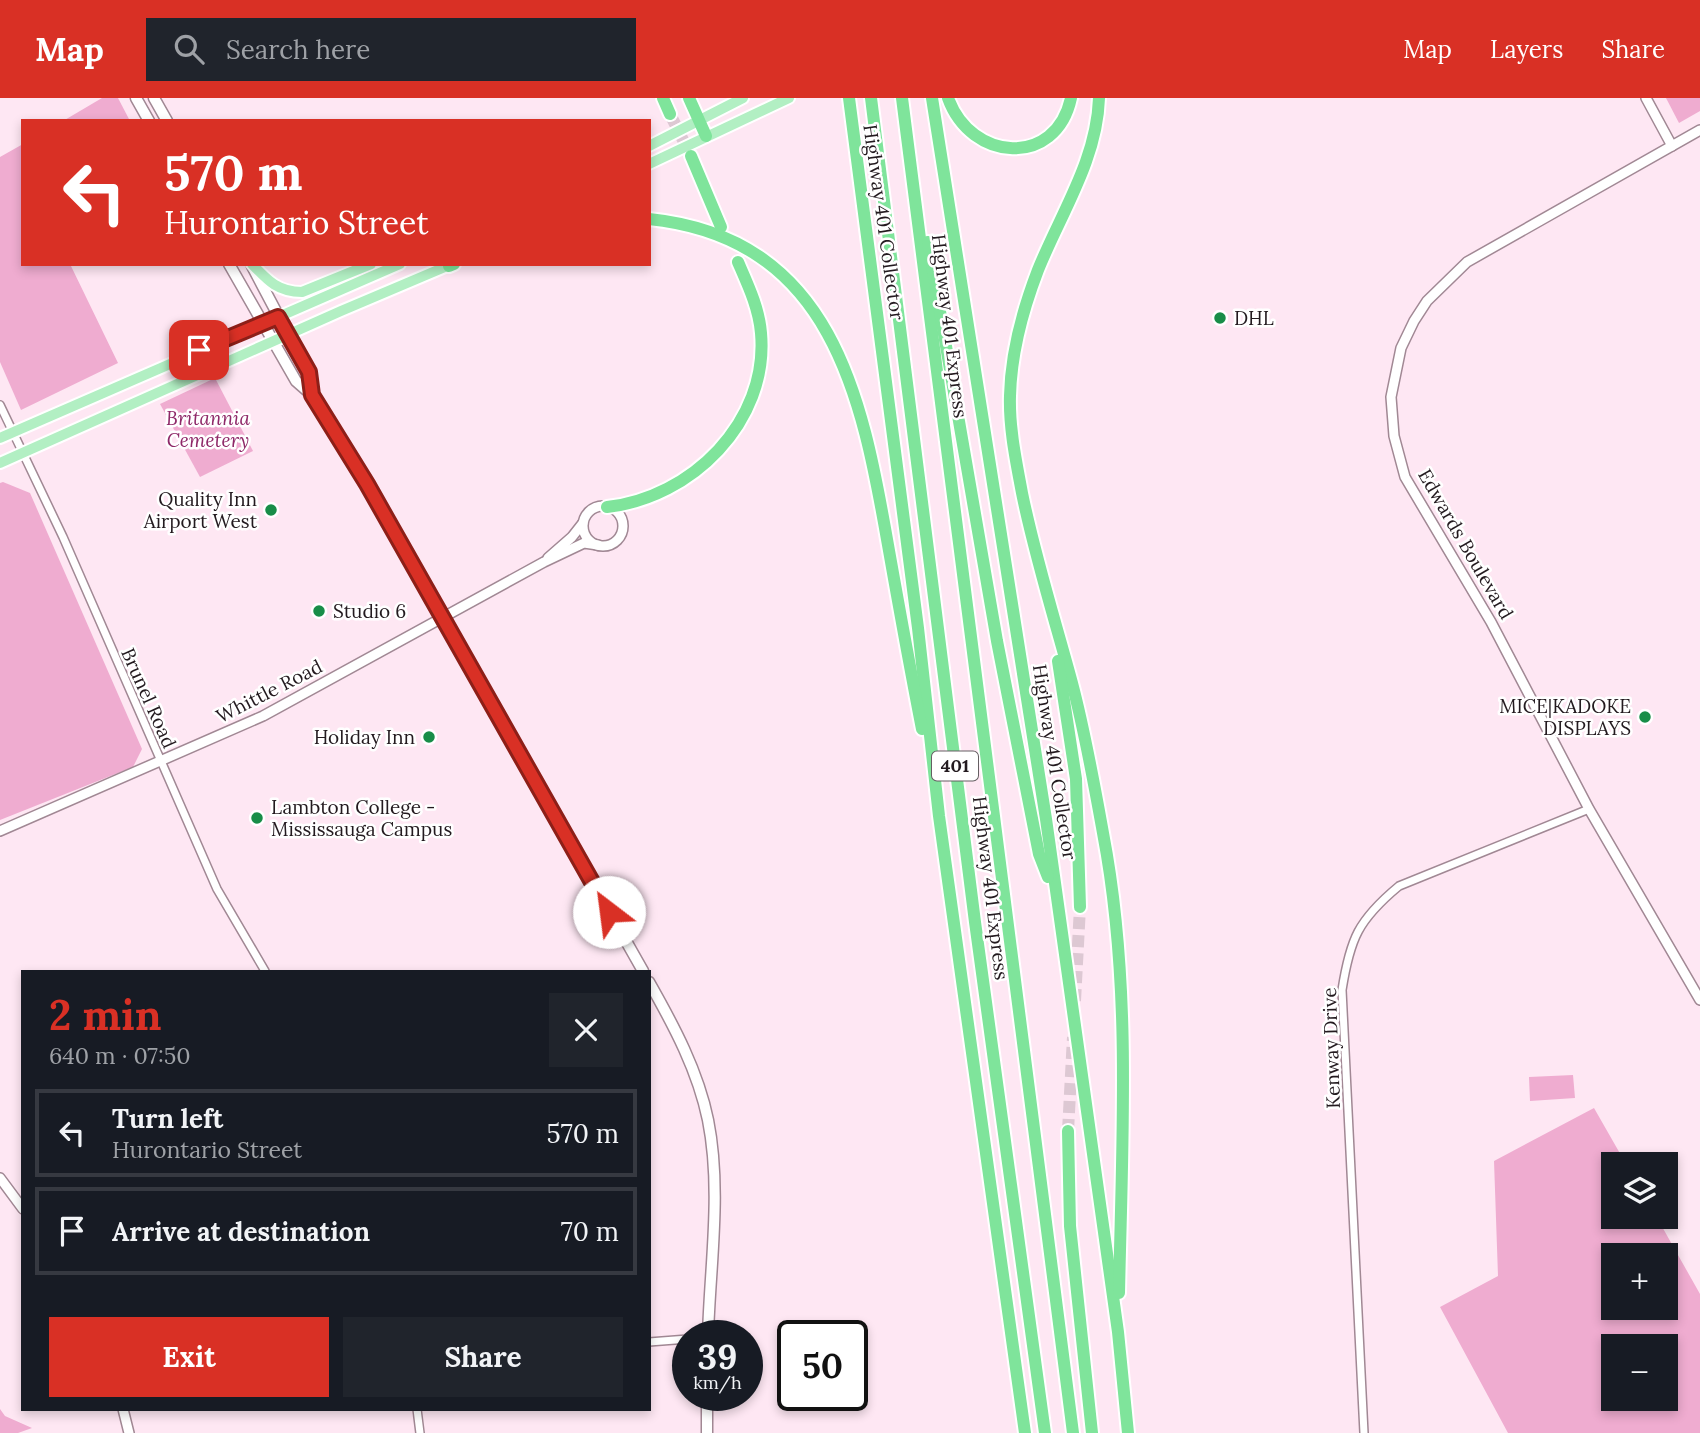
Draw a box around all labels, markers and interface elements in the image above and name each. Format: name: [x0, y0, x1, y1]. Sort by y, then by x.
search box: [146, 18, 636, 81]
text: Map: [35, 28, 104, 70]
icon: search: [170, 30, 208, 68]
text: Search here: [226, 33, 370, 66]
text: Map: [1403, 34, 1452, 65]
text: Layers: [1490, 34, 1563, 65]
text: Share: [1601, 34, 1665, 65]
street label: Highway 401 Collector: [858, 122, 910, 322]
text: 570 m: [164, 141, 303, 203]
icon: left: [49, 147, 140, 238]
text: Hurontario Street: [164, 202, 429, 243]
street label: Highway 401 Express: [927, 233, 973, 420]
place label: DHL: [1234, 306, 1274, 330]
marker: DHL: [1212, 310, 1228, 326]
pin: [169, 320, 229, 380]
icon: arrive: [180, 331, 218, 369]
park label: Britannia Cemetery: [166, 406, 250, 452]
street label: Edwards Boulevard: [1413, 465, 1519, 623]
place label: Quality Inn Airport West: [143, 487, 258, 533]
marker: Quality Inn Airport West: [263, 502, 279, 518]
place label: Studio 6: [333, 599, 406, 623]
marker: Studio 6: [311, 603, 327, 619]
street label: Brunel Road: [116, 644, 182, 752]
street label: Whittle Road: [212, 654, 326, 728]
street label: Highway 401 Collector: [1028, 663, 1082, 862]
place label: MICE|KADOKE DISPLAYS: [1499, 694, 1631, 740]
marker: MICE|KADOKE DISPLAYS: [1637, 709, 1653, 725]
place label: Holiday Inn: [314, 725, 415, 749]
marker: Holiday Inn: [421, 729, 437, 745]
road number: 401: [932, 752, 978, 780]
place label: Lambton College - Mississauga Campus: [271, 795, 452, 841]
street label: Highway 401 Express: [968, 795, 1014, 982]
marker: Lambton College - Mississauga Campus: [249, 810, 265, 826]
position arrow: [572, 875, 646, 949]
street label: Kenway Drive: [1317, 987, 1345, 1109]
text: 2 min: [49, 988, 162, 1042]
button: close: [549, 993, 623, 1067]
text: 640 m · 07:50: [49, 1041, 190, 1070]
text: Turn left: [112, 1102, 223, 1135]
icon: left: [53, 1114, 91, 1152]
text: 570 m: [547, 1117, 619, 1150]
text: Hurontario Street: [112, 1135, 302, 1164]
map controls: [1601, 1152, 1678, 1411]
button: layers: [1601, 1152, 1678, 1229]
icon: arrive: [53, 1212, 91, 1250]
text: Arrive at destination: [112, 1215, 370, 1248]
text: 70 m: [561, 1215, 619, 1248]
button: +: [1601, 1243, 1678, 1320]
button: Exit: [49, 1317, 329, 1397]
button: Share: [343, 1317, 623, 1397]
speed limit sign: 50: [777, 1320, 868, 1411]
text: 39: [698, 1334, 737, 1379]
button: −: [1601, 1334, 1678, 1411]
text: km/h: [693, 1371, 742, 1394]

